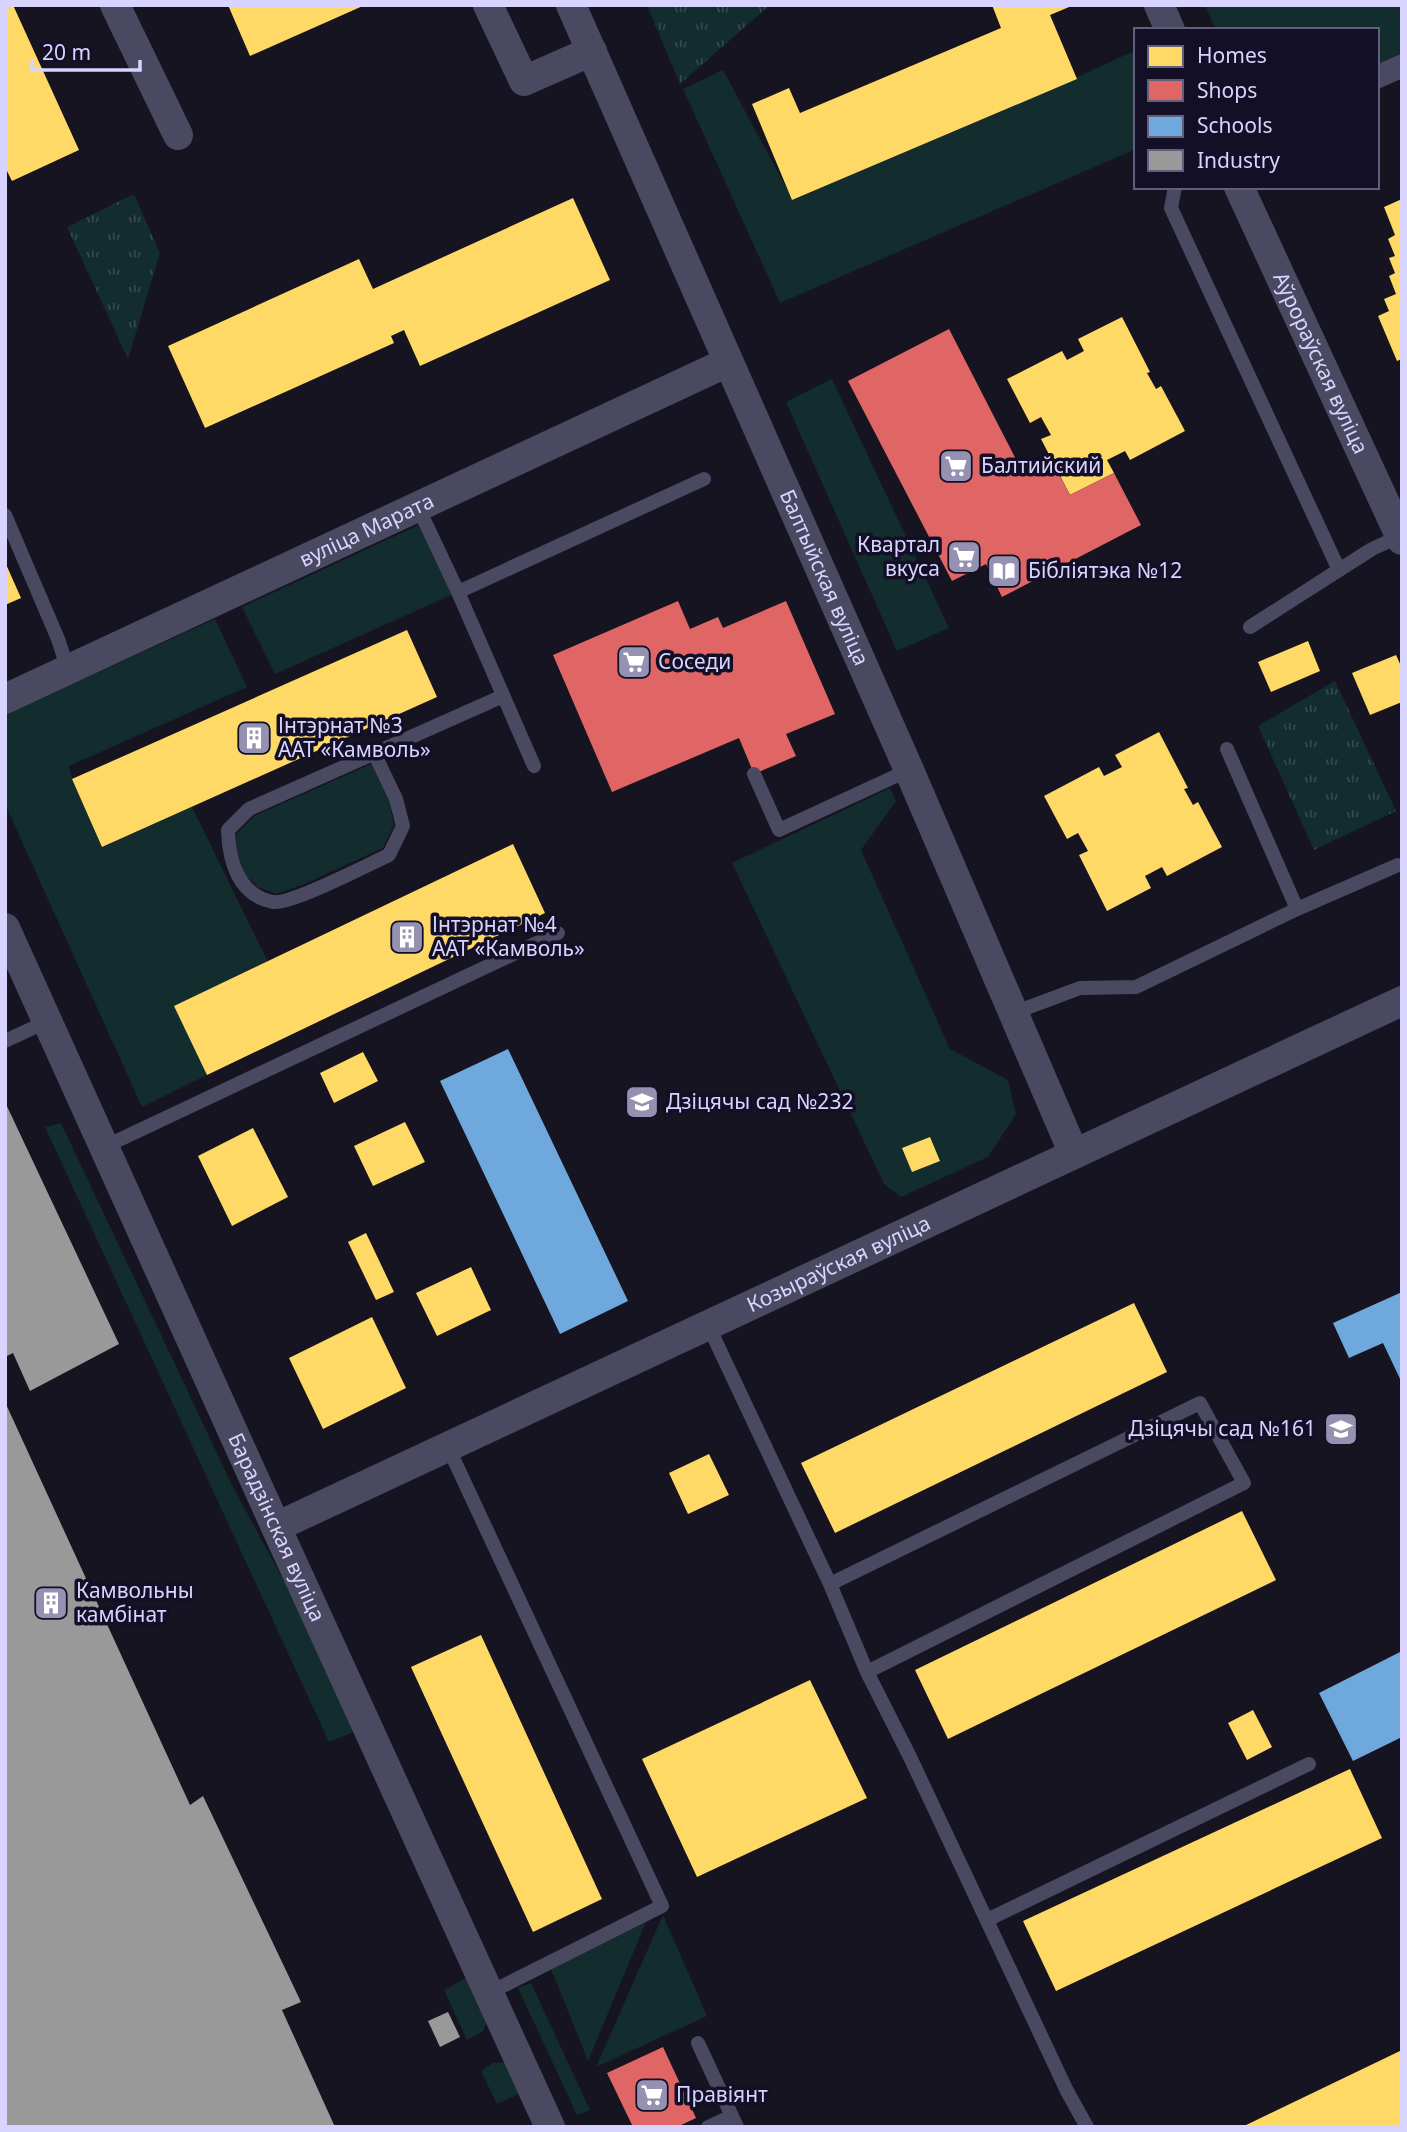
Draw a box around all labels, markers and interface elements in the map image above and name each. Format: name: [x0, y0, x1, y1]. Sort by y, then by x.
scale bar: [32, 28, 140, 72]
legend: [1134, 28, 1379, 189]
text: 20 m: [42, 38, 91, 66]
text: Homes: [1197, 41, 1267, 69]
text: Shops: [1197, 76, 1257, 104]
text: Schools: [1197, 111, 1272, 139]
text: Industry: [1197, 146, 1280, 174]
street label: Аўрораўская вуліца: [1267, 267, 1375, 458]
supermarket icon: Балтийский: [937, 447, 975, 485]
place label: Балтийский: [981, 451, 1101, 479]
street label: Балтыйская вуліца: [774, 485, 876, 670]
street label: вуліца Марата: [294, 486, 438, 573]
place label: Квартал вкуса: [857, 530, 940, 582]
supermarket icon: Квартал вкуса: [945, 538, 983, 576]
library icon: Бібліятэка №12: [985, 552, 1023, 590]
place label: Бібліятэка №12: [1028, 556, 1182, 584]
supermarket icon: Соседи: [615, 643, 653, 681]
place label: Соседи: [658, 647, 731, 675]
place label: Інтэрнат №3 ААТ «Камволь»: [278, 711, 431, 763]
building icon: Інтэрнат №3 ААТ «Камволь»: [235, 719, 273, 757]
place label: Інтэрнат №4 ААТ «Камволь»: [432, 910, 585, 962]
building icon: Інтэрнат №4 ААТ «Камволь»: [388, 918, 426, 956]
school or university icon: Дзіцячы сад №232: [623, 1083, 661, 1121]
place label: Дзіцячы сад №232: [666, 1087, 853, 1115]
street label: Козыраўская вуліца: [742, 1208, 935, 1318]
school or university icon: Дзіцячы сад №161: [1322, 1410, 1360, 1448]
place label: Дзіцячы сад №161: [1129, 1414, 1316, 1442]
street label: Барадзінская вуліца: [222, 1428, 332, 1626]
place label: Камвольны камбінат: [76, 1576, 194, 1628]
building icon: Камвольны камбінат: [32, 1584, 70, 1622]
supermarket icon: Правіянт: [633, 2076, 671, 2114]
place label: Правіянт: [676, 2080, 768, 2108]

